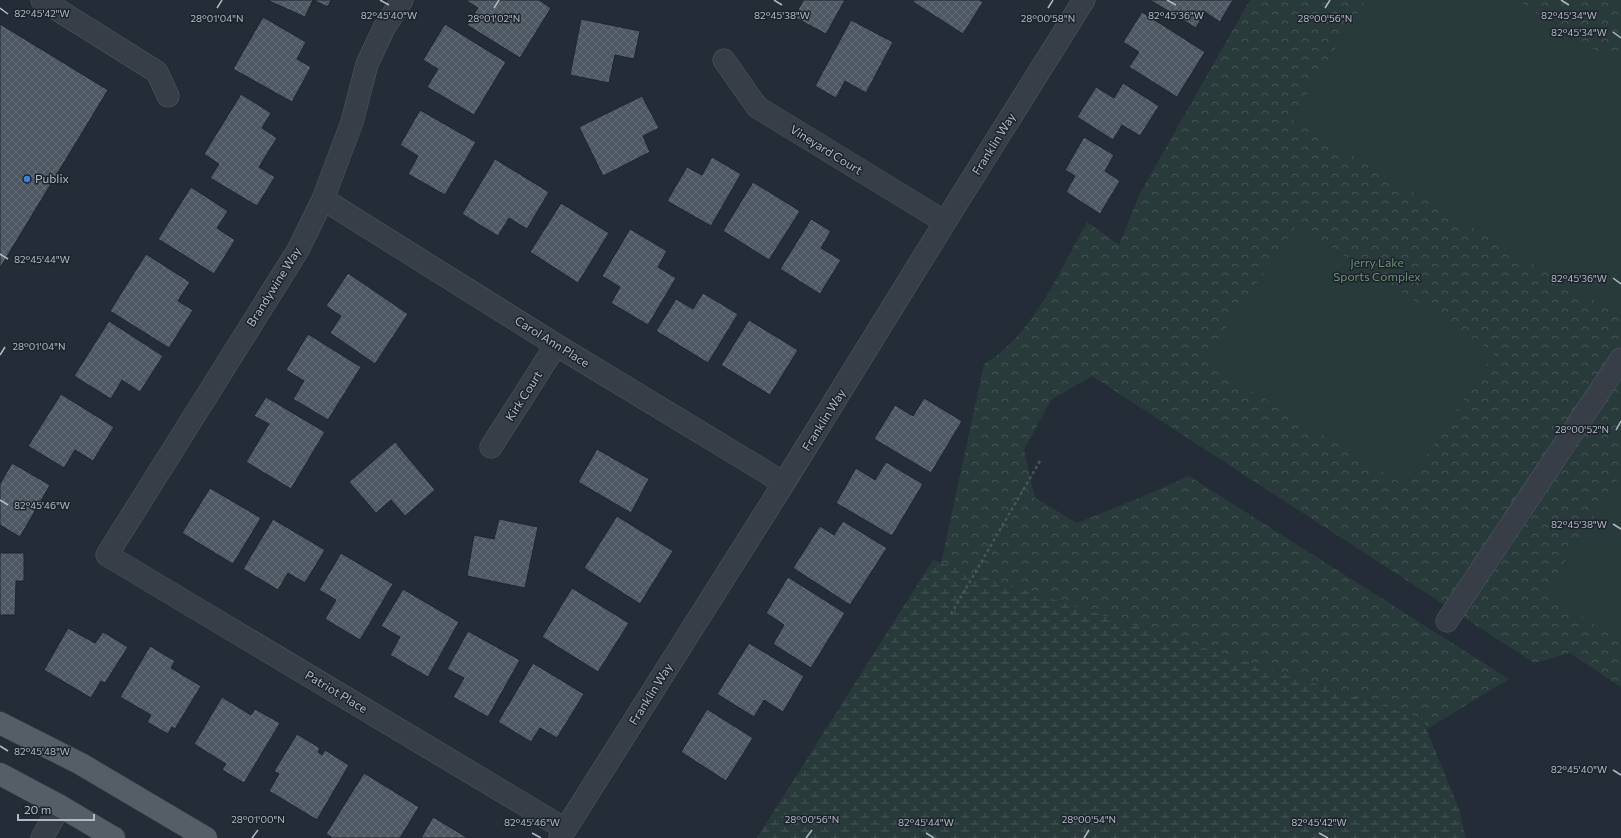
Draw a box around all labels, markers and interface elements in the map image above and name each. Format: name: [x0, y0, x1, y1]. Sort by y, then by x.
text: 82°45'42"W: [14, 7, 70, 19]
text: 82°45'40"W: [361, 9, 417, 21]
text: 82°45'38"W: [754, 9, 810, 21]
text: 82°45'36"W: [1148, 9, 1204, 21]
text: 82°45'34"W: [1541, 9, 1597, 21]
text: 28°01'04"N: [191, 12, 243, 24]
text: 28°01'02"N: [468, 12, 520, 24]
text: 28°00'58"N: [1021, 12, 1075, 24]
text: 28°00'56"N: [1298, 12, 1352, 24]
text: 82°45'34"W: [1551, 26, 1607, 38]
street label: Franklin Way: [969, 110, 1018, 177]
street label: Vineyard Court: [788, 121, 865, 177]
place label: Publix: [35, 171, 69, 185]
marker: Publix: [22, 174, 32, 184]
street label: Brandywine Way: [243, 244, 303, 329]
text: 82°45'44"W: [14, 253, 70, 265]
park label: Jerry Lake Sports Complex: [1333, 255, 1421, 283]
text: 82°45'36"W: [1551, 272, 1607, 284]
street label: Carol Ann Place: [513, 313, 592, 370]
text: 28°01'04"N: [13, 340, 65, 352]
street label: Kirk Court: [502, 368, 544, 423]
street label: Franklin Way: [799, 386, 848, 453]
text: 28°00'52"N: [1555, 423, 1609, 435]
text: 82°45'46"W: [14, 499, 70, 511]
text: 82°45'38"W: [1551, 518, 1607, 530]
street label: Franklin Way: [626, 660, 675, 727]
street label: Patriot Place: [303, 667, 370, 715]
text: 82°45'48"W: [14, 745, 70, 757]
text: 82°45'40"W: [1551, 763, 1607, 775]
scale bar: [18, 796, 94, 822]
text: 20 m: [24, 802, 51, 816]
text: 28°01'00"N: [231, 813, 285, 825]
text: 28°00'56"N: [785, 813, 839, 825]
text: 28°00'54"N: [1062, 813, 1116, 825]
text: 82°45'46"W: [504, 816, 560, 828]
text: 82°45'44"W: [898, 816, 954, 828]
text: 82°45'42"W: [1291, 816, 1347, 828]

